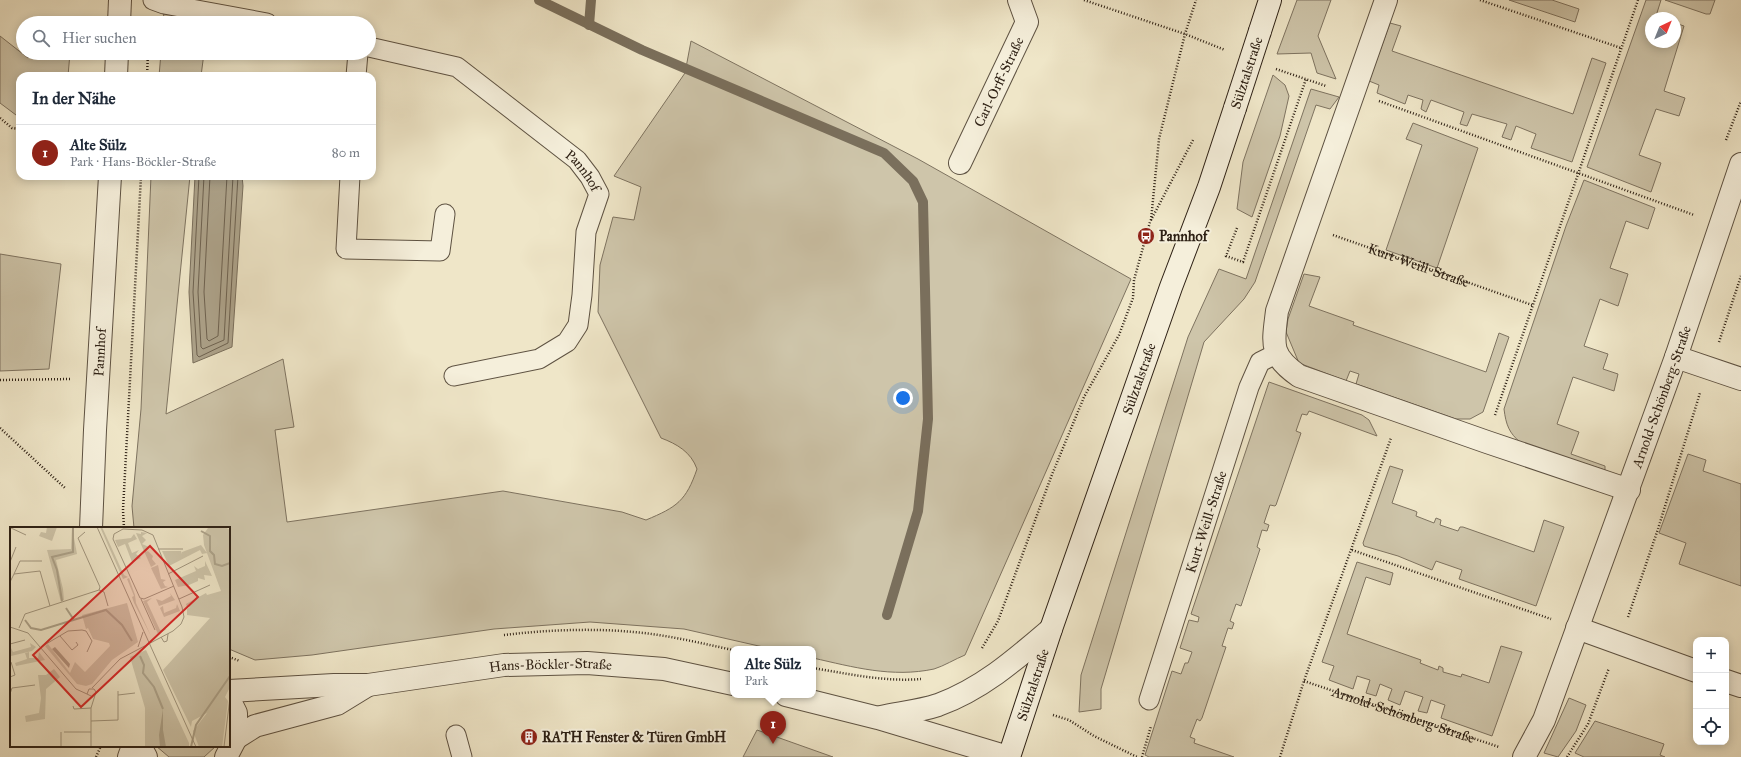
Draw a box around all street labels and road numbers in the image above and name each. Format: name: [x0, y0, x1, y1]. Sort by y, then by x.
street label: Carl-Orff-Straße: [970, 34, 1028, 130]
street label: Sülztalstraße: [1227, 35, 1267, 111]
street label: Pannhof: [562, 146, 605, 196]
street label: Kurt-Weill-Straße: [1366, 240, 1472, 291]
street label: Arnold-Schönberg-Straße: [1628, 323, 1695, 471]
street label: Pannhof: [90, 325, 110, 377]
street label: Sülztalstraße: [1119, 341, 1160, 417]
street label: Kurt-Weill-Straße: [1182, 469, 1231, 575]
street label: Sülztalstraße: [1013, 647, 1053, 723]
street label: Hans-Böckler-Straße: [488, 655, 613, 676]
street label: Arnold-Schönberg-Straße: [1329, 683, 1477, 747]

